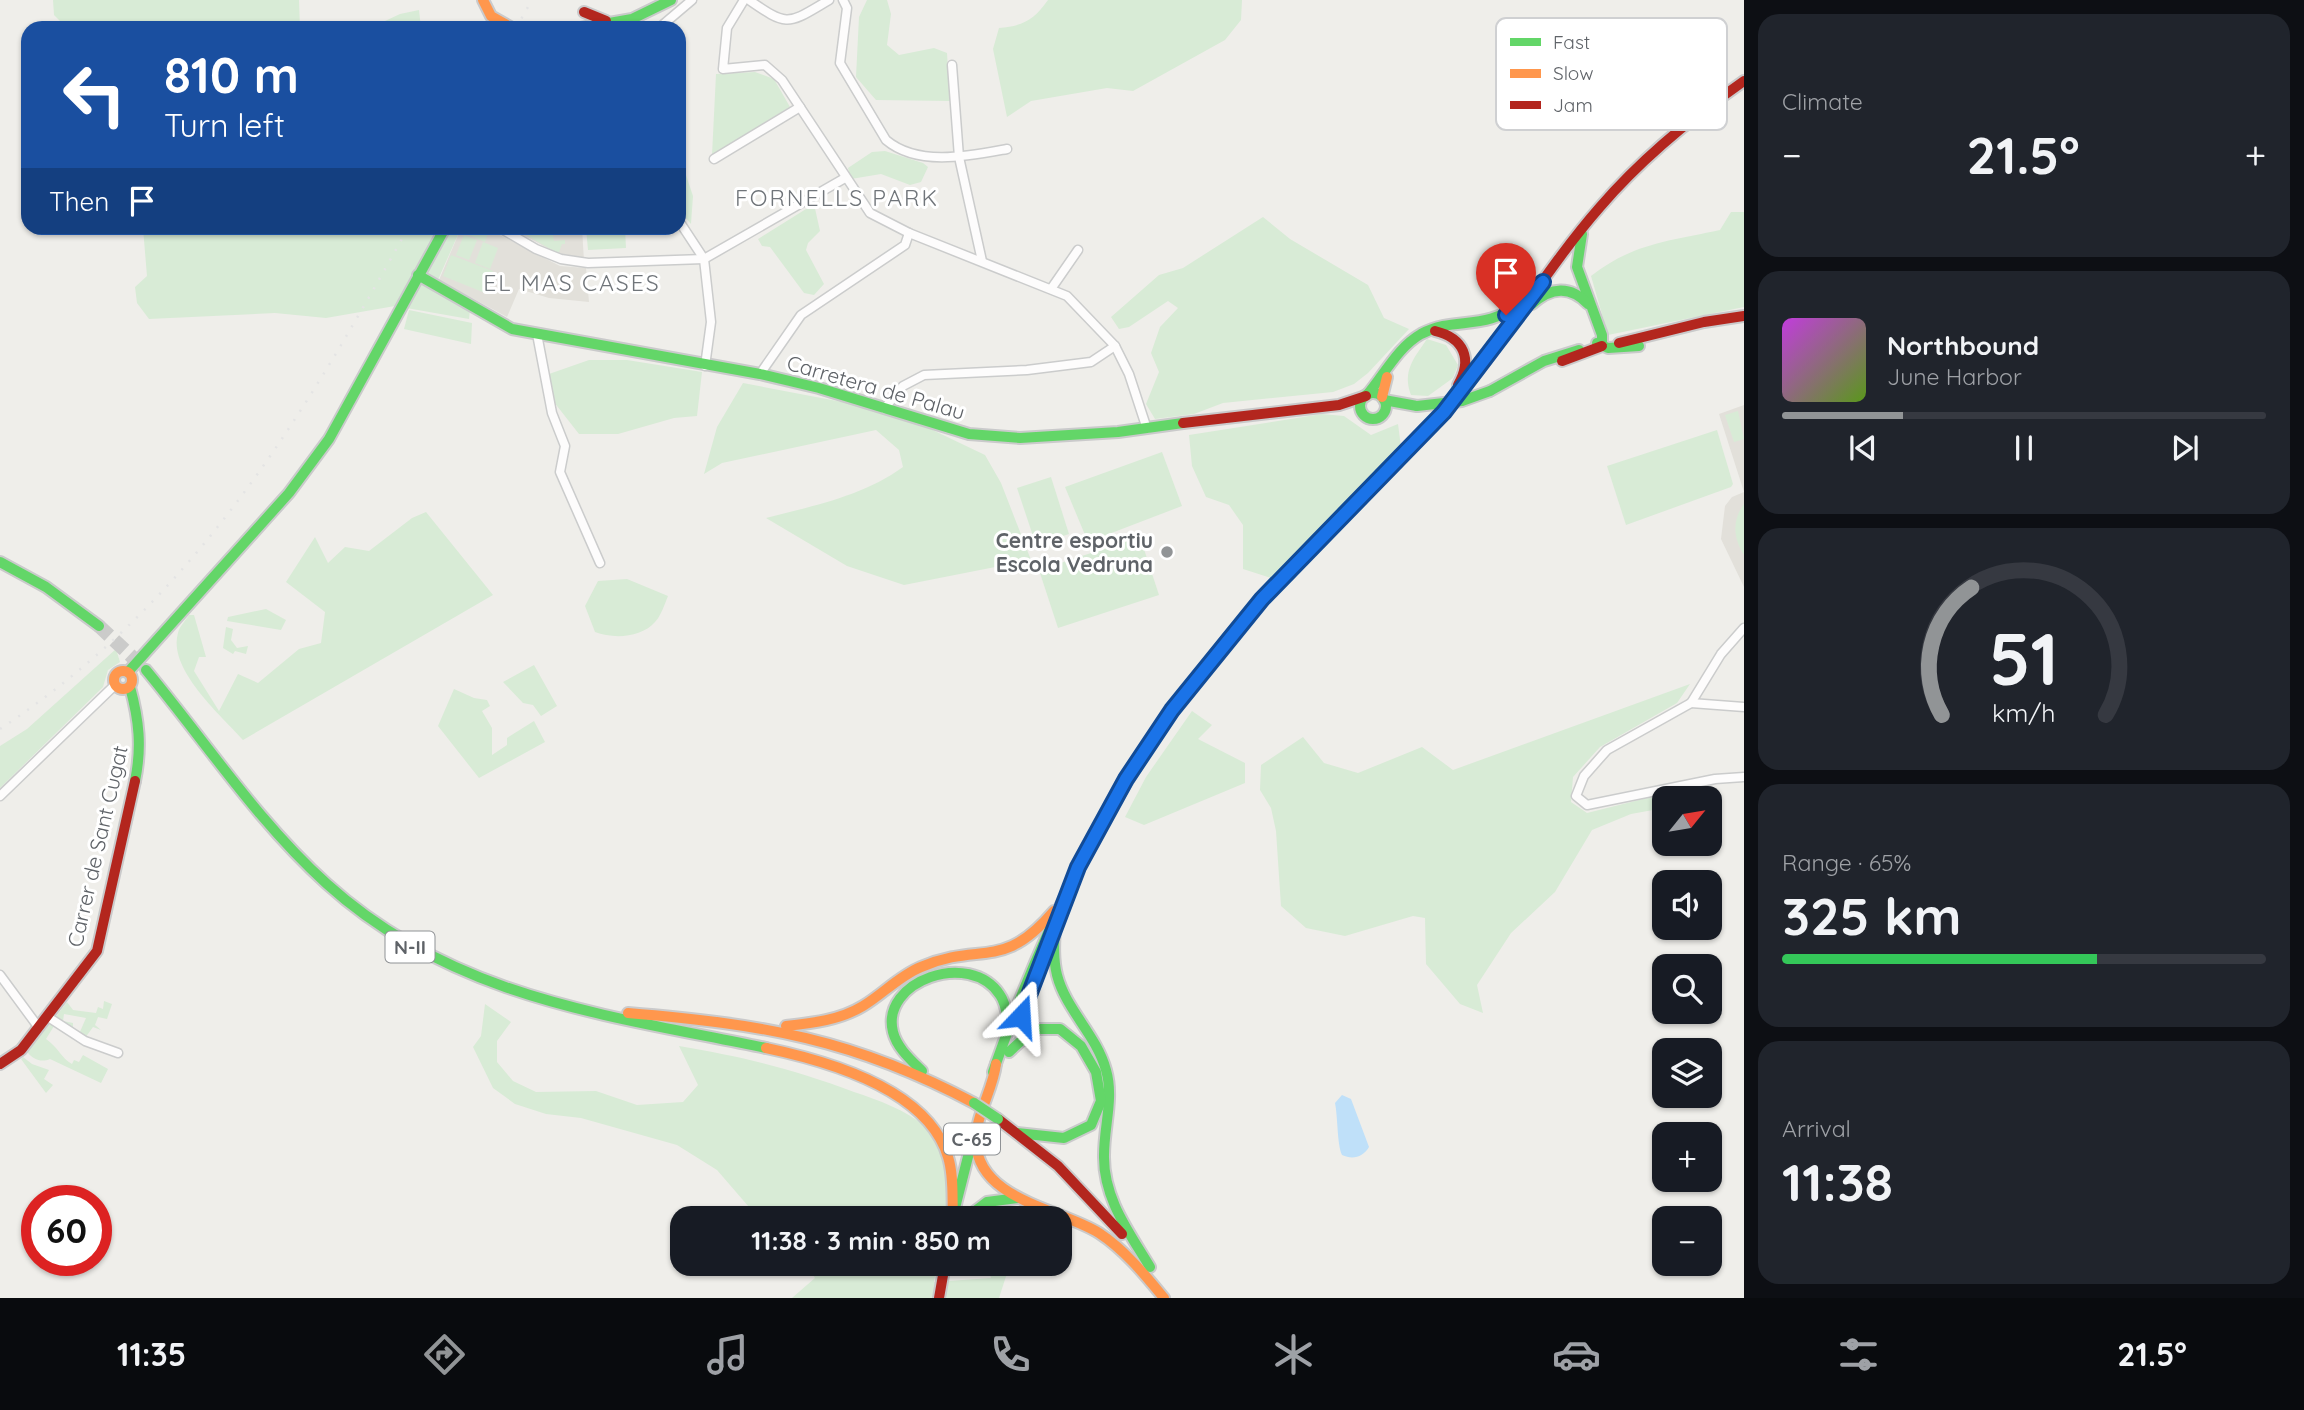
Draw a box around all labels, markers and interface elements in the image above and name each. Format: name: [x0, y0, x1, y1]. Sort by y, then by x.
legend: [1496, 18, 1727, 130]
text: Fast: [1553, 30, 1590, 54]
text: 810 m: [164, 44, 299, 105]
icon: left: [49, 49, 140, 140]
text: Slow: [1553, 61, 1594, 85]
text: Climate: [1782, 87, 1863, 116]
text: Jam: [1553, 93, 1593, 117]
text: Turn left: [164, 105, 285, 145]
text: 21.5°: [1967, 122, 2080, 187]
text: −: [1782, 131, 1802, 179]
text: +: [2245, 131, 2266, 179]
icon: arrive: [123, 182, 161, 220]
district label: FORNELLS PARK: [735, 183, 939, 212]
text: Then: [49, 185, 109, 218]
pin: [1476, 243, 1536, 315]
icon: arrive: [1487, 254, 1525, 292]
district label: EL MAS CASES: [483, 268, 661, 297]
text: Northbound: [1887, 329, 2039, 362]
street label: Carretera de Palau: [784, 349, 968, 425]
text: June Harbor: [1887, 362, 2022, 391]
icon: previous: [1844, 429, 1882, 467]
icon: pause: [2005, 429, 2043, 467]
icon: next: [2166, 429, 2204, 467]
place label: Centre esportiu Escola Vedruna: [996, 527, 1153, 577]
marker: Centre esportiu Escola Vedruna: [1159, 544, 1175, 560]
text: 51: [1989, 612, 2059, 703]
text: km/h: [1992, 697, 2056, 728]
street label: Carrer de Sant Cugat: [61, 743, 133, 949]
north arrow: [1652, 786, 1722, 856]
map controls: [1652, 786, 1722, 1276]
text: Range · 65%: [1782, 848, 1911, 877]
button: sound: [1652, 870, 1722, 940]
text: 325 km: [1782, 883, 1962, 948]
road number: N-II: [386, 931, 434, 962]
button: search: [1652, 954, 1722, 1024]
position arrow: [984, 979, 1058, 1053]
button: layers: [1652, 1038, 1722, 1108]
text: Arrival: [1782, 1114, 1851, 1143]
button: +: [1652, 1122, 1722, 1192]
road number: C-65: [944, 1124, 1000, 1154]
text: 11:38: [1782, 1149, 1893, 1214]
speed limit sign: 60: [21, 1185, 112, 1276]
button: −: [1652, 1206, 1722, 1276]
text: 11:38 · 3 min · 850 m: [751, 1224, 991, 1257]
icon: directions: [420, 1330, 469, 1379]
icon: music: [703, 1330, 752, 1379]
icon: phone: [986, 1330, 1035, 1379]
icon: climate: [1269, 1330, 1318, 1379]
icon: car: [1552, 1330, 1601, 1379]
icon: filters: [1834, 1330, 1883, 1379]
text: 11:35: [117, 1334, 186, 1374]
text: 21.5°: [2117, 1334, 2187, 1374]

